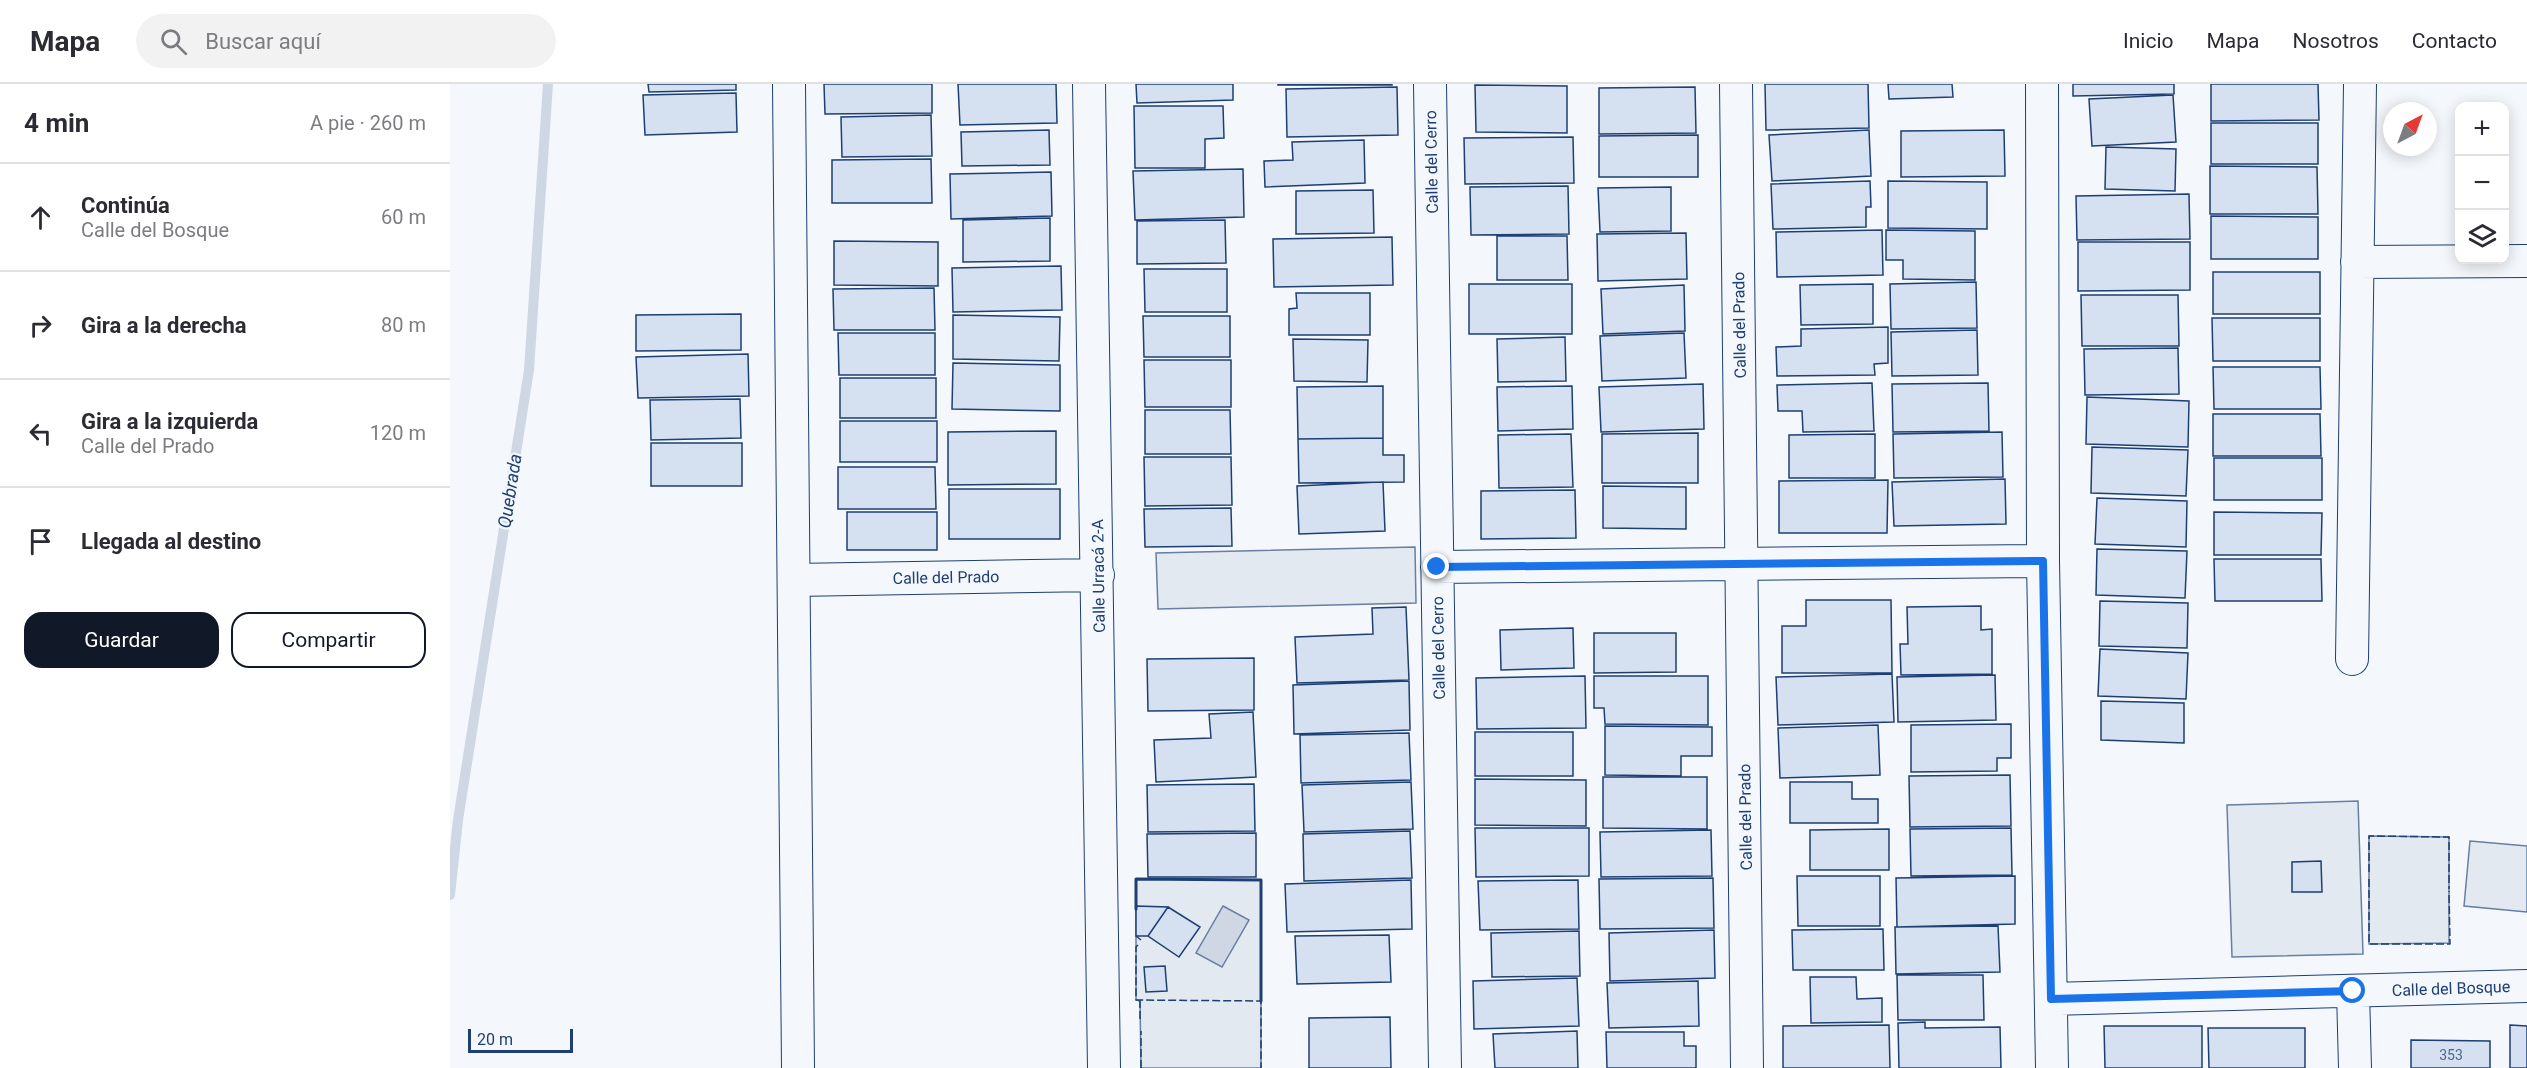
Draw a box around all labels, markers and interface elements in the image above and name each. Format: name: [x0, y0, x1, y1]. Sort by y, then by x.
search box: [136, 14, 556, 68]
text: Mapa: [30, 25, 100, 58]
icon: search: [157, 25, 190, 58]
text: Buscar aquí: [205, 29, 321, 54]
text: Inicio: [2123, 29, 2173, 53]
text: Mapa: [2206, 29, 2259, 53]
text: Nosotros: [2292, 29, 2379, 53]
text: Contacto: [2412, 29, 2497, 53]
north arrow: [2383, 102, 2437, 156]
map controls: [2455, 102, 2509, 264]
button: +: [2455, 102, 2509, 156]
text: 4 min: [24, 108, 89, 138]
street label: Calle del Cerro: [1421, 110, 1442, 214]
text: A pie · 260 m: [310, 111, 426, 135]
button: −: [2455, 156, 2509, 210]
text: Continúa: [81, 193, 170, 218]
icon: ahead: [24, 201, 57, 234]
text: 60 m: [381, 205, 426, 229]
button: layers: [2455, 210, 2509, 264]
text: Calle del Bosque: [81, 218, 229, 242]
street label: Calle del Prado: [1729, 271, 1750, 379]
icon: right: [24, 309, 57, 342]
text: Gira a la derecha: [81, 313, 247, 338]
text: 80 m: [381, 313, 426, 337]
text: Gira a la izquierda: [81, 409, 258, 434]
icon: left: [24, 417, 57, 450]
text: 120 m: [370, 421, 426, 445]
text: Calle del Prado: [81, 434, 214, 458]
water label: Quebrada: [493, 452, 526, 530]
street label: Calle Urracá 2-A: [1088, 518, 1109, 633]
icon: arrive: [24, 525, 57, 558]
text: Llegada al destino: [81, 529, 261, 554]
route end: [1423, 553, 1449, 579]
street label: Calle del Prado: [892, 567, 1000, 588]
street label: Calle del Cerro: [1428, 596, 1449, 700]
button: Guardar: [24, 612, 219, 668]
button: Compartir: [231, 612, 426, 668]
street label: Calle del Prado: [1735, 763, 1756, 871]
route start: [2339, 977, 2365, 1003]
street label: Calle del Bosque: [2391, 977, 2511, 1000]
scale bar: [468, 1026, 573, 1054]
text: 20 m: [477, 1030, 513, 1049]
house number: 353: [2439, 1047, 2463, 1063]

